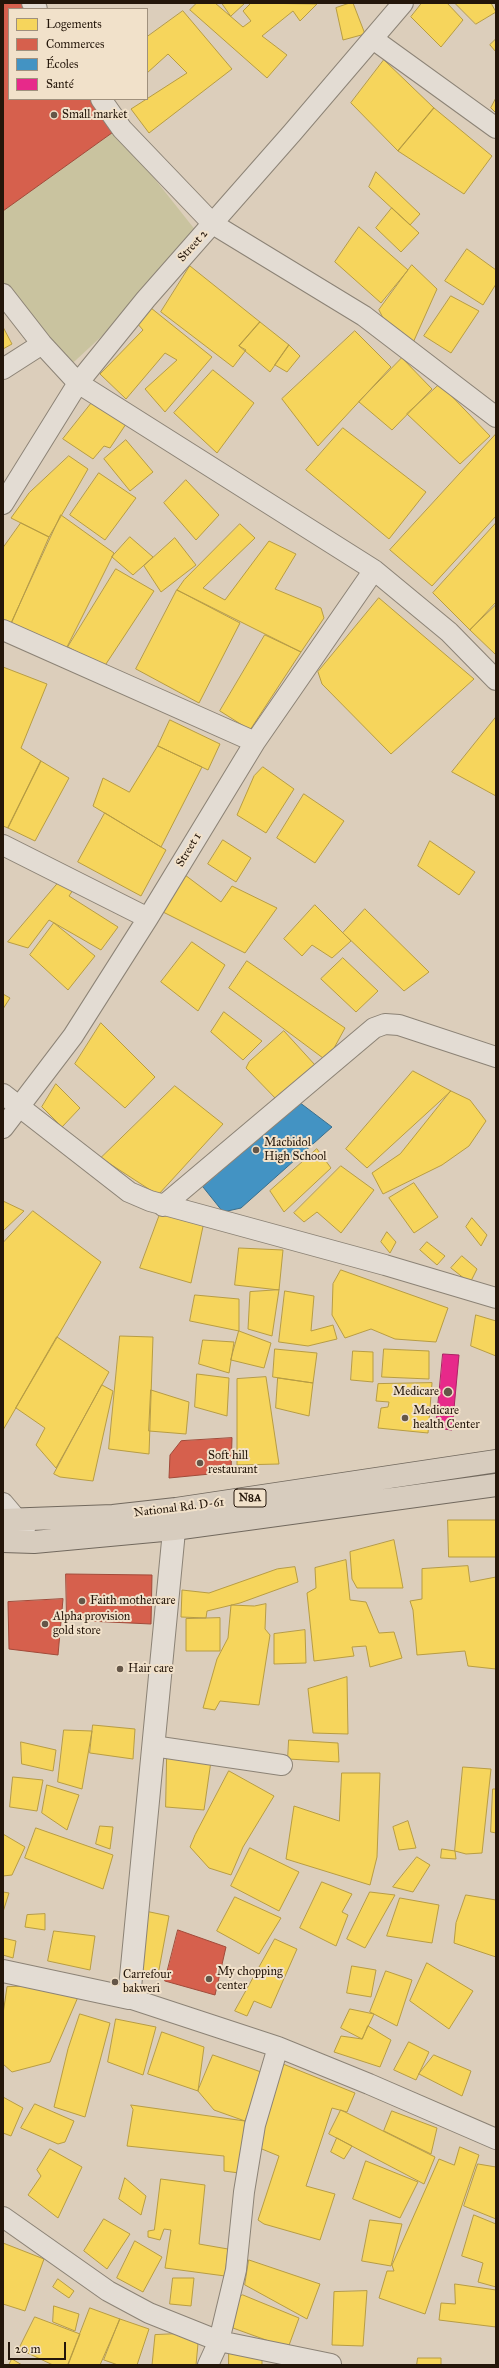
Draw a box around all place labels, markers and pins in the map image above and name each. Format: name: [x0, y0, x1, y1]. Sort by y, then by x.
place label: Small market: [62, 108, 127, 122]
marker: Small market: [49, 110, 59, 120]
place label: Macbidol High School: [264, 1136, 327, 1164]
marker: Macbidol High School: [251, 1145, 261, 1155]
place label: Medicare: [393, 1385, 439, 1399]
marker: Medicare: [442, 1386, 454, 1398]
place label: Medicare health Center: [413, 1404, 480, 1432]
marker: Medicare health Center: [400, 1413, 410, 1423]
place label: Soft hill restaurant: [208, 1449, 258, 1477]
marker: Soft hill restaurant: [195, 1458, 205, 1468]
place label: Faith mothercare: [90, 1594, 175, 1608]
marker: Faith mothercare: [77, 1596, 87, 1606]
place label: Alpha provision gold store: [53, 1610, 130, 1638]
marker: Alpha provision gold store: [40, 1619, 50, 1629]
place label: Hair care: [128, 1662, 173, 1676]
marker: Hair care: [115, 1664, 125, 1674]
place label: My chopping center: [217, 1965, 283, 1993]
place label: Carrefour bakweri: [123, 1968, 171, 1996]
marker: My chopping center: [204, 1974, 214, 1984]
marker: Carrefour bakweri: [110, 1977, 120, 1987]

